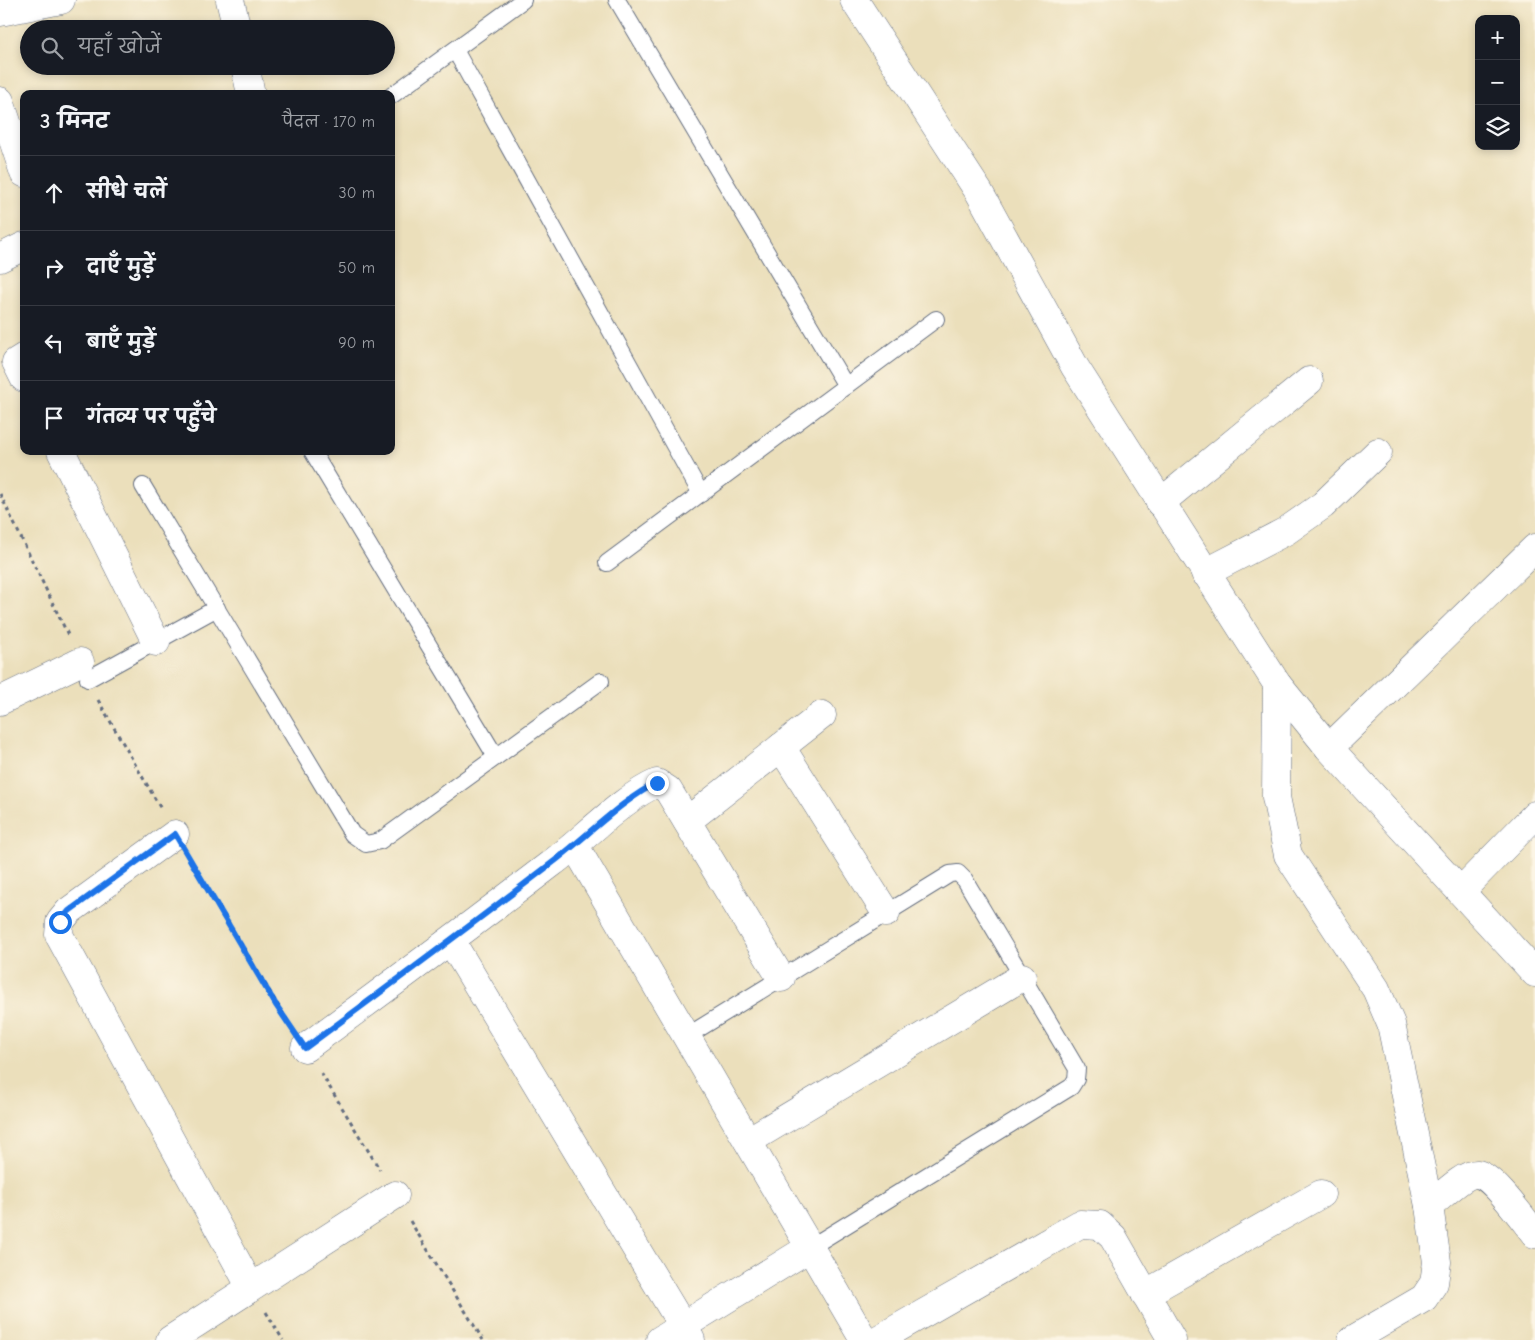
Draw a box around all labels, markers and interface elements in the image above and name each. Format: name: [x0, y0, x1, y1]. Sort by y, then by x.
map controls: [1475, 15, 1520, 150]
button: +: [1475, 15, 1520, 60]
search box: [20, 20, 395, 75]
icon: search: [38, 34, 66, 62]
text: यहाँ खोजें: [78, 36, 161, 58]
button: −: [1475, 60, 1520, 105]
button: layers: [1475, 105, 1520, 150]
text: 3 मिनट: [40, 109, 109, 133]
text: पैदल · 170 m: [282, 113, 375, 131]
icon: ahead: [40, 179, 68, 207]
text: सीधे चलें: [87, 181, 167, 203]
text: 30 m: [339, 184, 375, 202]
icon: right: [40, 254, 68, 282]
text: दाएँ मुड़ें: [87, 256, 155, 278]
text: 50 m: [338, 259, 375, 277]
icon: left: [40, 329, 68, 357]
text: बाएँ मुड़ें: [87, 331, 156, 353]
text: 90 m: [338, 334, 375, 352]
icon: arrive: [40, 404, 68, 432]
text: गंतव्य पर पहुँचे: [87, 406, 216, 428]
route end: [646, 772, 669, 795]
route start: [49, 911, 72, 934]

